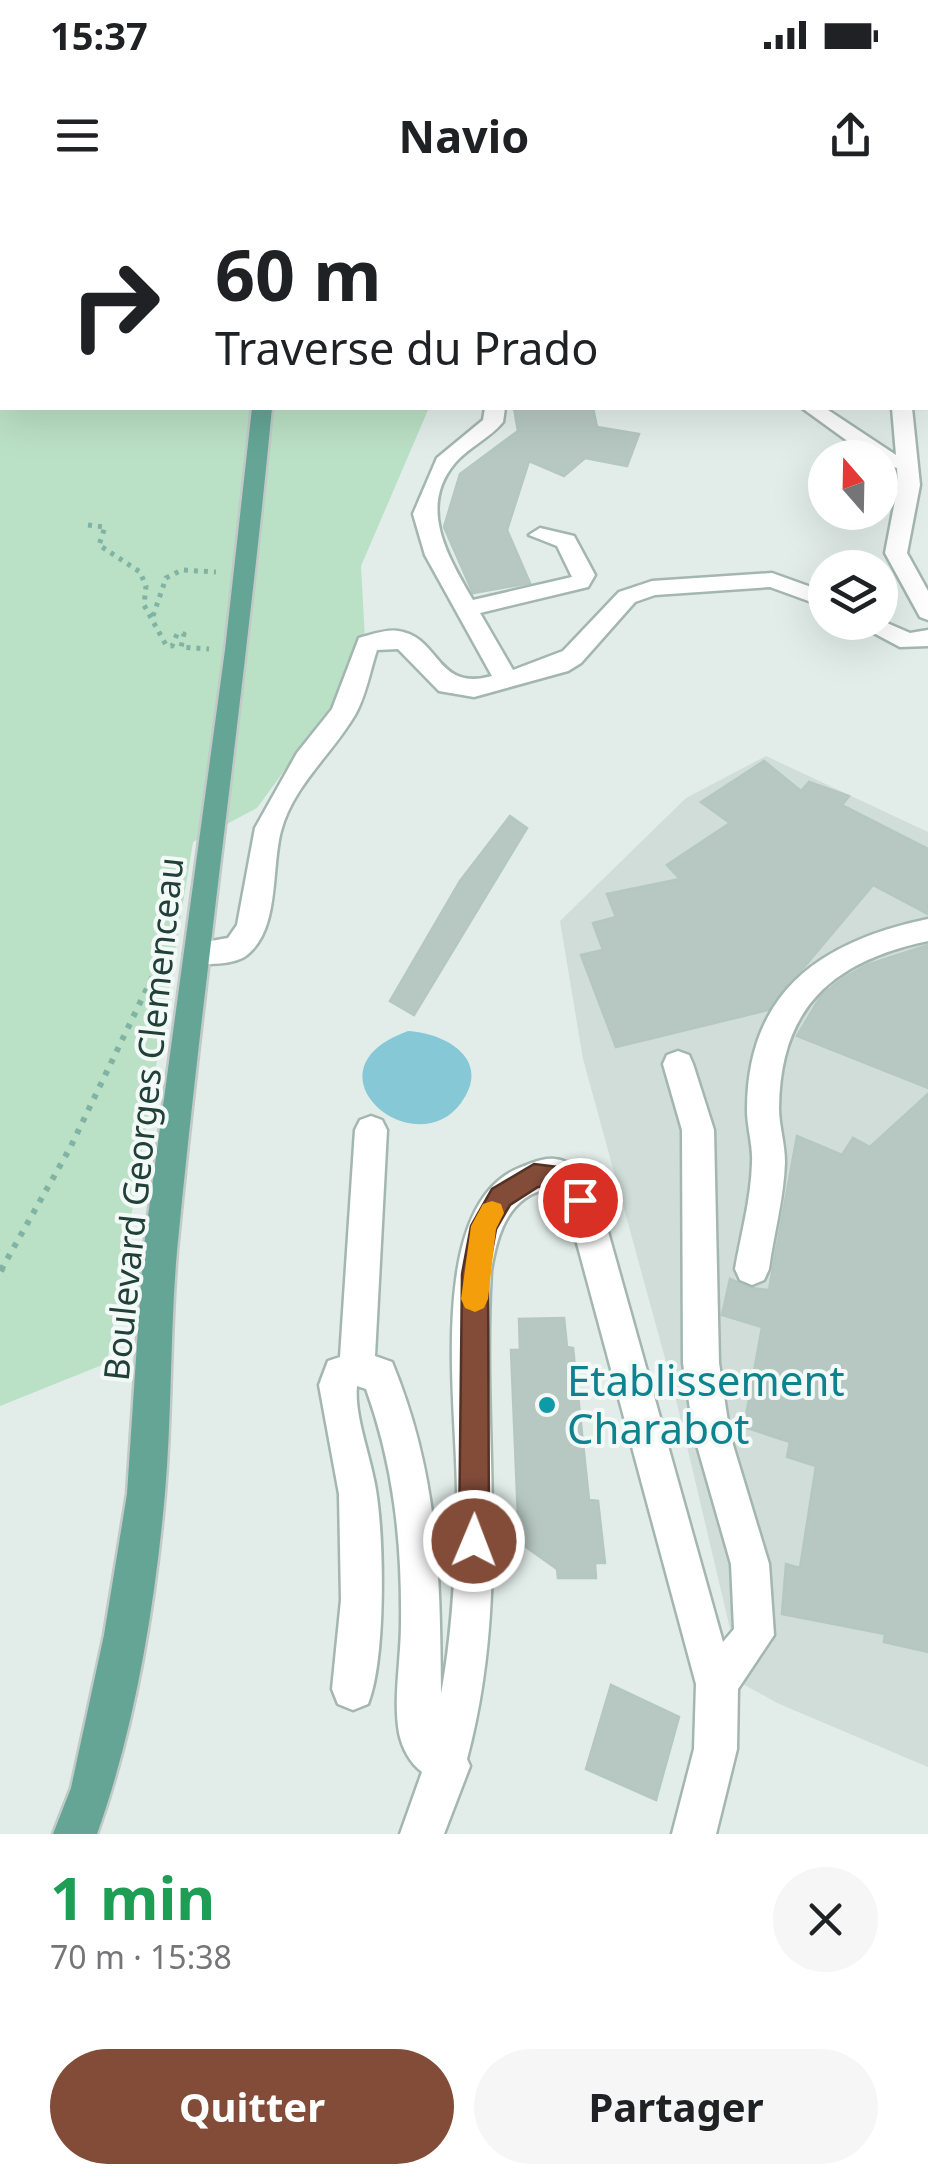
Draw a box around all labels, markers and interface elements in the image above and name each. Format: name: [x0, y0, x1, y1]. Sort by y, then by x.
text: 15:37: [50, 9, 148, 61]
text: Navio: [399, 105, 529, 166]
icon: menu: [50, 108, 105, 163]
icon: share: [823, 108, 878, 163]
text: 60 m: [215, 226, 382, 322]
icon: right: [50, 240, 180, 370]
text: Traverse du Prado: [215, 317, 598, 378]
north arrow: [808, 440, 898, 530]
map controls: [808, 440, 898, 640]
button: layers: [808, 550, 898, 640]
street label: Boulevard Georges Clemenceau: [92, 855, 193, 1383]
pin: [538, 1158, 623, 1243]
icon: arrive: [553, 1173, 608, 1228]
place label: Etablissement Charabot: [567, 1351, 845, 1456]
marker: Etablissement Charabot: [536, 1394, 558, 1416]
position arrow: [422, 1489, 526, 1593]
text: 1 min: [50, 1856, 215, 1938]
button: close: [773, 1867, 878, 1972]
text: 70 m · 15:38: [50, 1935, 232, 1978]
button: Quitter: [50, 2049, 454, 2164]
button: Partager: [474, 2049, 878, 2164]

